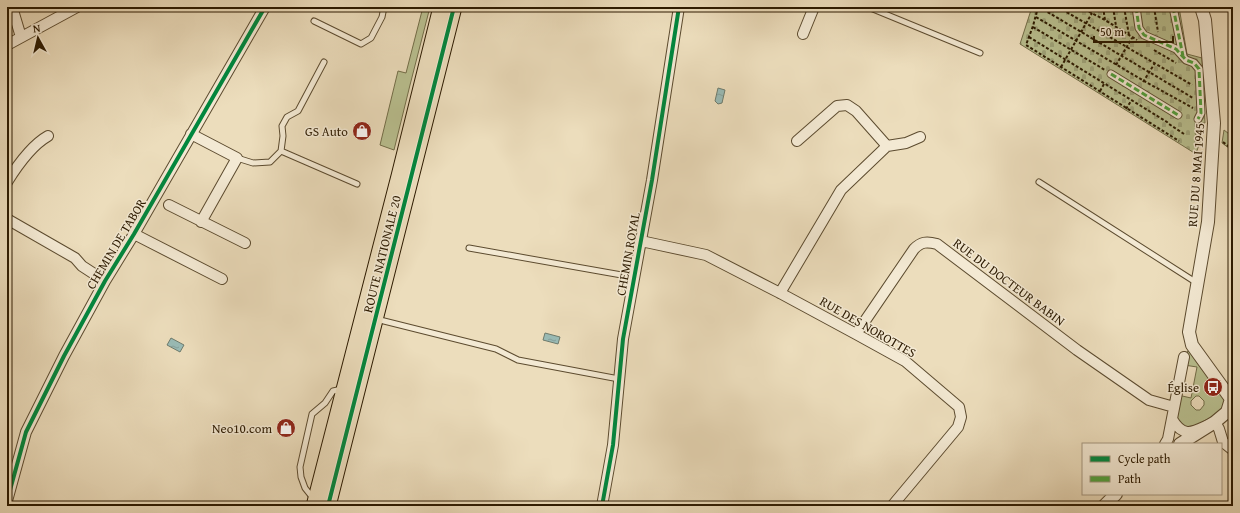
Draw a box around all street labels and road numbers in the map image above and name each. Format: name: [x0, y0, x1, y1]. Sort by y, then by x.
street label: RUE DU 8 MAI 1945: [1183, 122, 1209, 228]
street label: ROUTE NATIONALE 20: [358, 193, 406, 315]
street label: CHEMIN DE TABOR: [81, 195, 151, 293]
street label: CHEMIN ROYAL: [611, 210, 645, 297]
street label: RUE DU DOCTEUR BABIN: [949, 234, 1069, 331]
street label: RUE DES NOROTTES: [816, 292, 920, 362]

